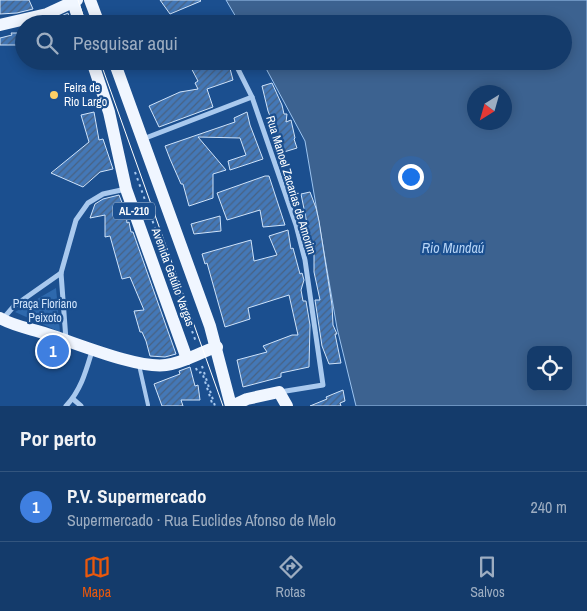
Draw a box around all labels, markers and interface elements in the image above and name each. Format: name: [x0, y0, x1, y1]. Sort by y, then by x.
search box: [15, 15, 572, 70]
icon: search: [33, 29, 61, 57]
text: Pesquisar aqui: [73, 30, 178, 56]
place label: Feira de Rio Largo: [64, 80, 107, 110]
north arrow: [467, 85, 512, 130]
marker: Feira de Rio Largo: [48, 89, 60, 101]
street label: Rua Manoel Zacarias de Amorim: [262, 114, 320, 256]
your location: [398, 164, 424, 190]
road number: AL-210: [113, 202, 155, 220]
street label: Avenida Getúlio Vargas: [147, 225, 198, 328]
water label: Rio Mundaú: [422, 239, 485, 257]
park label: Praça Floriano Peixoto: [13, 296, 77, 326]
pin: 1: [37, 332, 69, 370]
map controls: [527, 346, 572, 391]
button: locate: [527, 346, 572, 391]
text: Por perto: [20, 424, 97, 453]
text: P.V. Supermercado: [67, 483, 206, 509]
text: 1: [32, 496, 40, 518]
text: 240 m: [531, 496, 567, 518]
text: Supermercado · Rua Euclides Afonso de Melo: [67, 509, 336, 531]
tab: Mapa: [82, 553, 111, 601]
tab: Rotas: [276, 553, 306, 601]
tab: Salvos: [470, 553, 505, 601]

